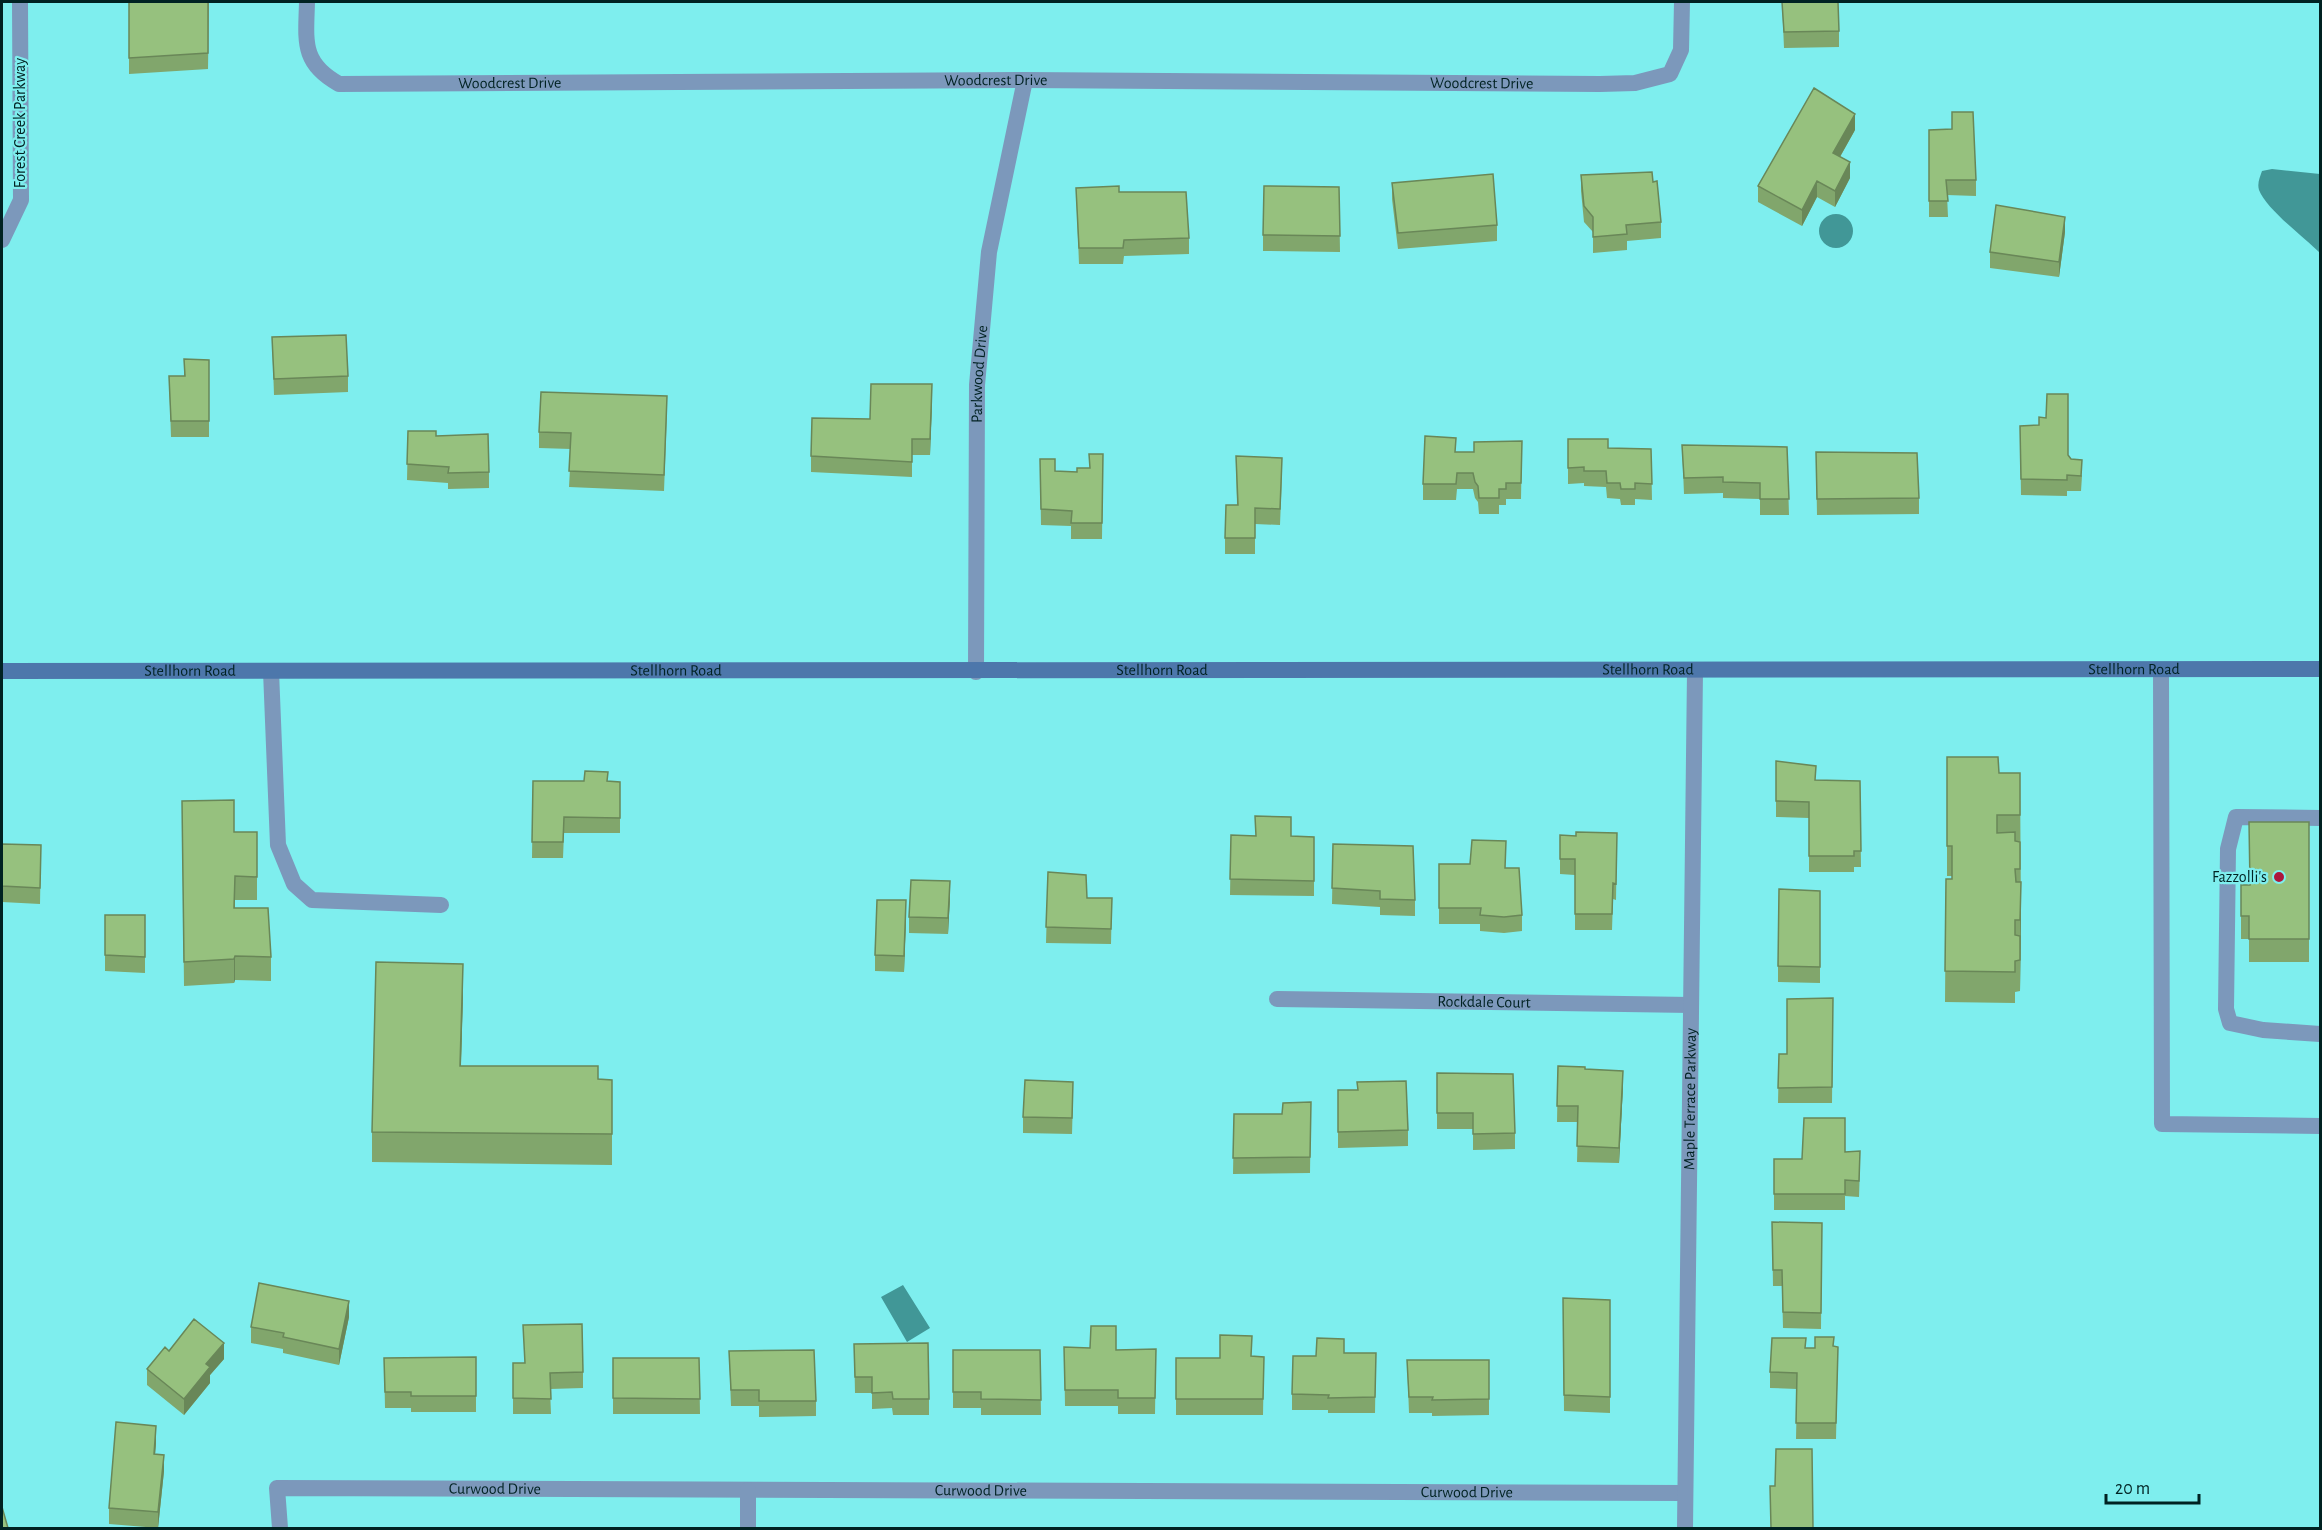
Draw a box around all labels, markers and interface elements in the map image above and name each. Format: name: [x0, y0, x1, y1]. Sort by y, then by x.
street label: Forest Creek Parkway: [12, 58, 29, 188]
street label: Woodcrest Drive: [944, 72, 1047, 88]
street label: Woodcrest Drive: [458, 75, 561, 91]
street label: Woodcrest Drive: [1430, 75, 1533, 92]
street label: Parkwood Drive: [969, 324, 990, 423]
street label: Stellhorn Road: [2088, 661, 2180, 677]
street label: Stellhorn Road: [630, 662, 722, 678]
street label: Stellhorn Road: [1116, 662, 1208, 678]
street label: Stellhorn Road: [1602, 662, 1694, 678]
street label: Stellhorn Road: [144, 663, 236, 679]
place label: Fazzolli's: [2212, 869, 2267, 885]
marker: Fazzolli's: [2272, 870, 2286, 884]
street label: Rockdale Court: [1437, 993, 1531, 1011]
street label: Maple Terrace Parkway: [1681, 1028, 1700, 1170]
scale bar: [2106, 1467, 2199, 1505]
text: 20 m: [2115, 1480, 2150, 1498]
street label: Curwood Drive: [449, 1481, 541, 1497]
street label: Curwood Drive: [935, 1482, 1027, 1499]
street label: Curwood Drive: [1421, 1484, 1513, 1500]

